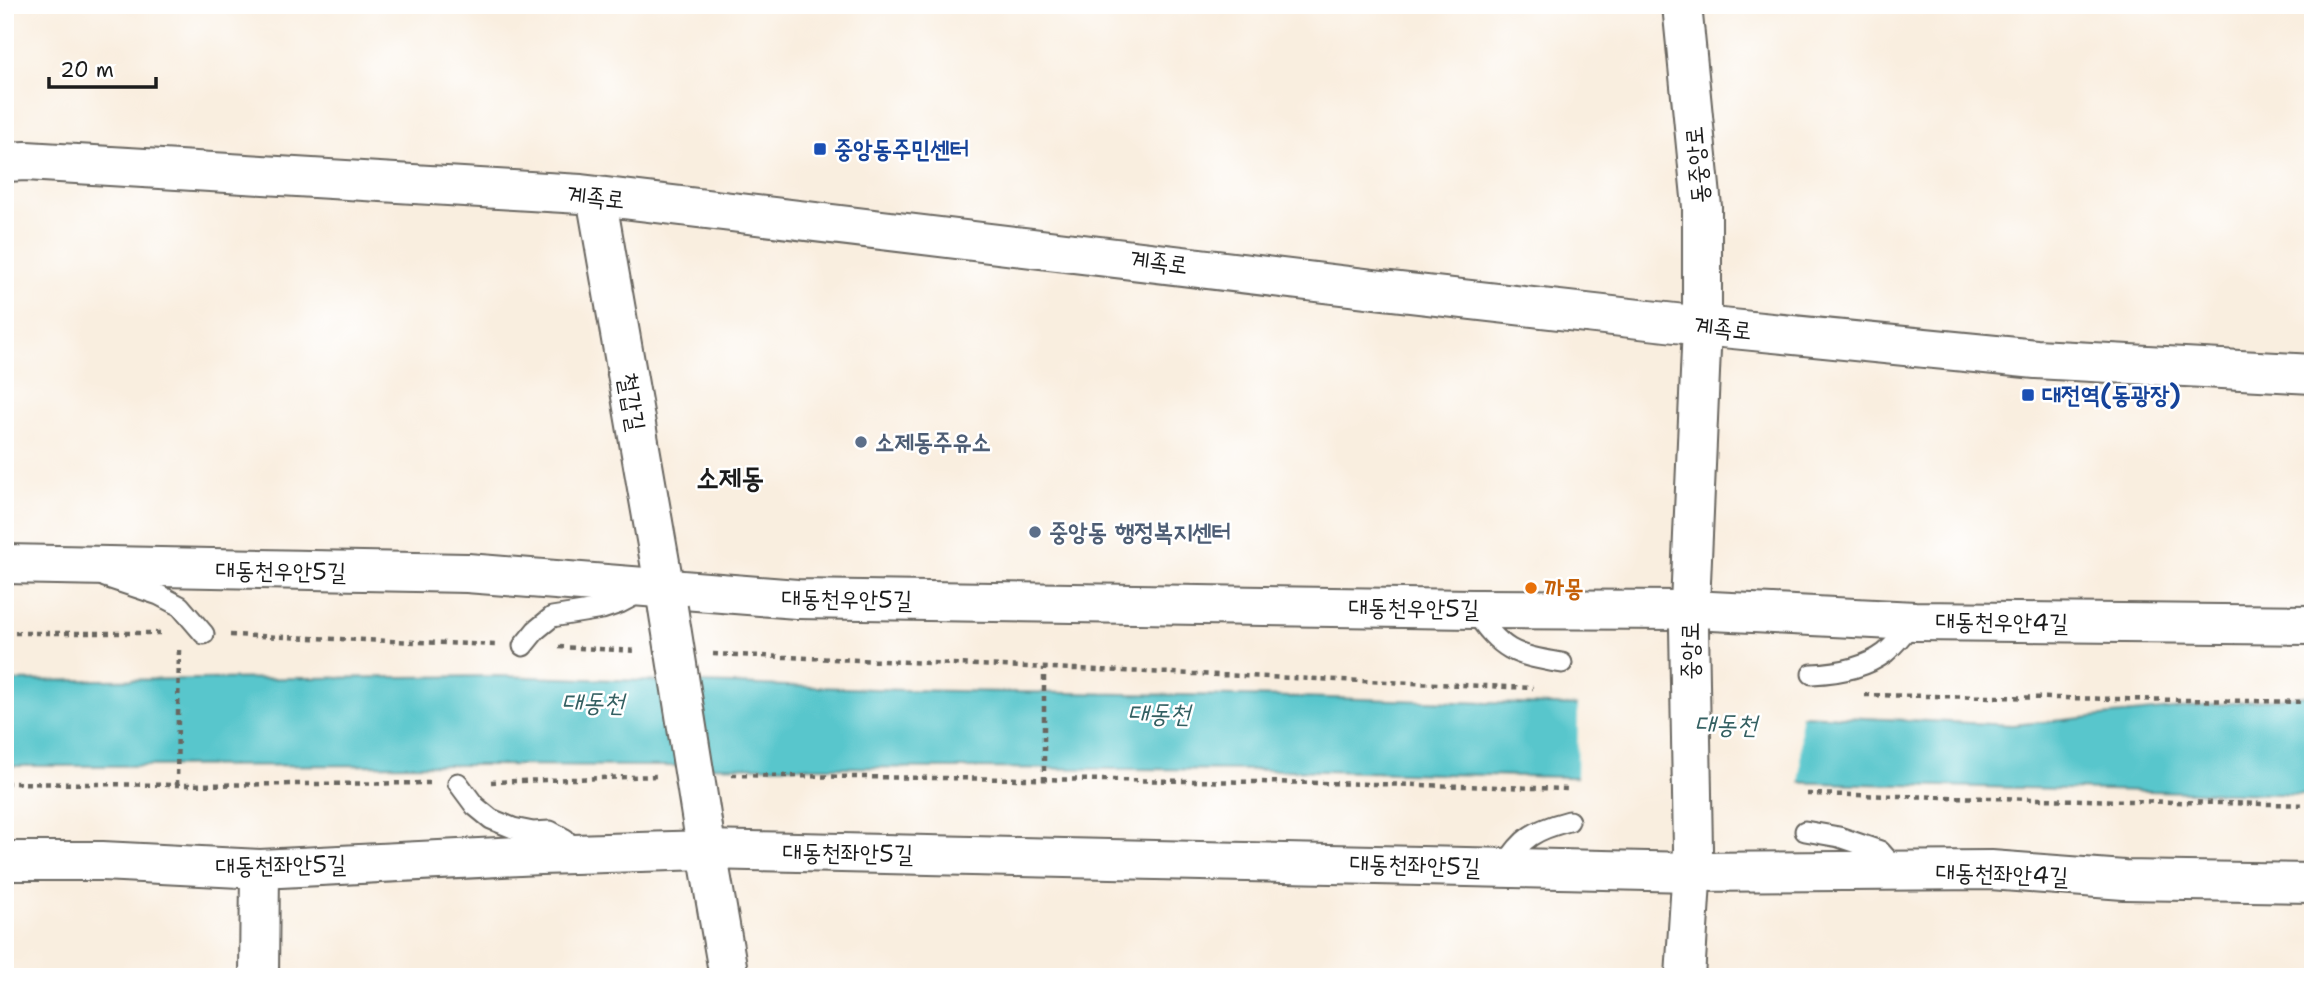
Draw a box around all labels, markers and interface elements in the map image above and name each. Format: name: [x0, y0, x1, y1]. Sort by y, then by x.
scale bar: [49, 46, 156, 90]
text: 20 m: [60, 56, 114, 84]
street label: 동중앙로: [1678, 125, 1716, 205]
place label: 중앙동주민센터: [834, 133, 969, 165]
marker: 중앙동주민센터: [812, 141, 828, 157]
street label: 계족로: [566, 178, 626, 216]
street label: 계족로: [1128, 243, 1190, 281]
street label: 계족로: [1693, 309, 1753, 347]
street label: 철갑길: [611, 371, 653, 433]
place label: 대전역(동광장): [2042, 379, 2181, 411]
marker: 대전역(동광장): [2020, 387, 2036, 403]
place label: 소제동주유소: [875, 426, 991, 458]
marker: 소제동주유소: [853, 434, 869, 450]
district label: 소제동: [696, 458, 764, 496]
place label: 중앙동 행정복지센터: [1049, 516, 1231, 548]
marker: 중앙동 행정복지센터: [1027, 524, 1043, 540]
street label: 대동천우안5길: [215, 554, 347, 588]
place label: 까몽: [1544, 572, 1584, 604]
marker: 까몽: [1523, 580, 1539, 596]
street label: 대동천우안5길: [781, 582, 913, 616]
street label: 대동천우안5길: [1348, 591, 1480, 625]
street label: 대동천우안4길: [1935, 605, 2069, 639]
street label: 중앙로: [1674, 622, 1706, 680]
water label: 대동천: [561, 683, 628, 720]
water label: 대동천: [1127, 694, 1194, 731]
water label: 대동천: [1694, 705, 1761, 742]
street label: 대동천좌안5길: [782, 836, 914, 870]
street label: 대동천좌안5길: [1349, 847, 1481, 883]
street label: 대동천좌안5길: [215, 848, 347, 882]
street label: 대동천좌안4길: [1935, 856, 2069, 892]

